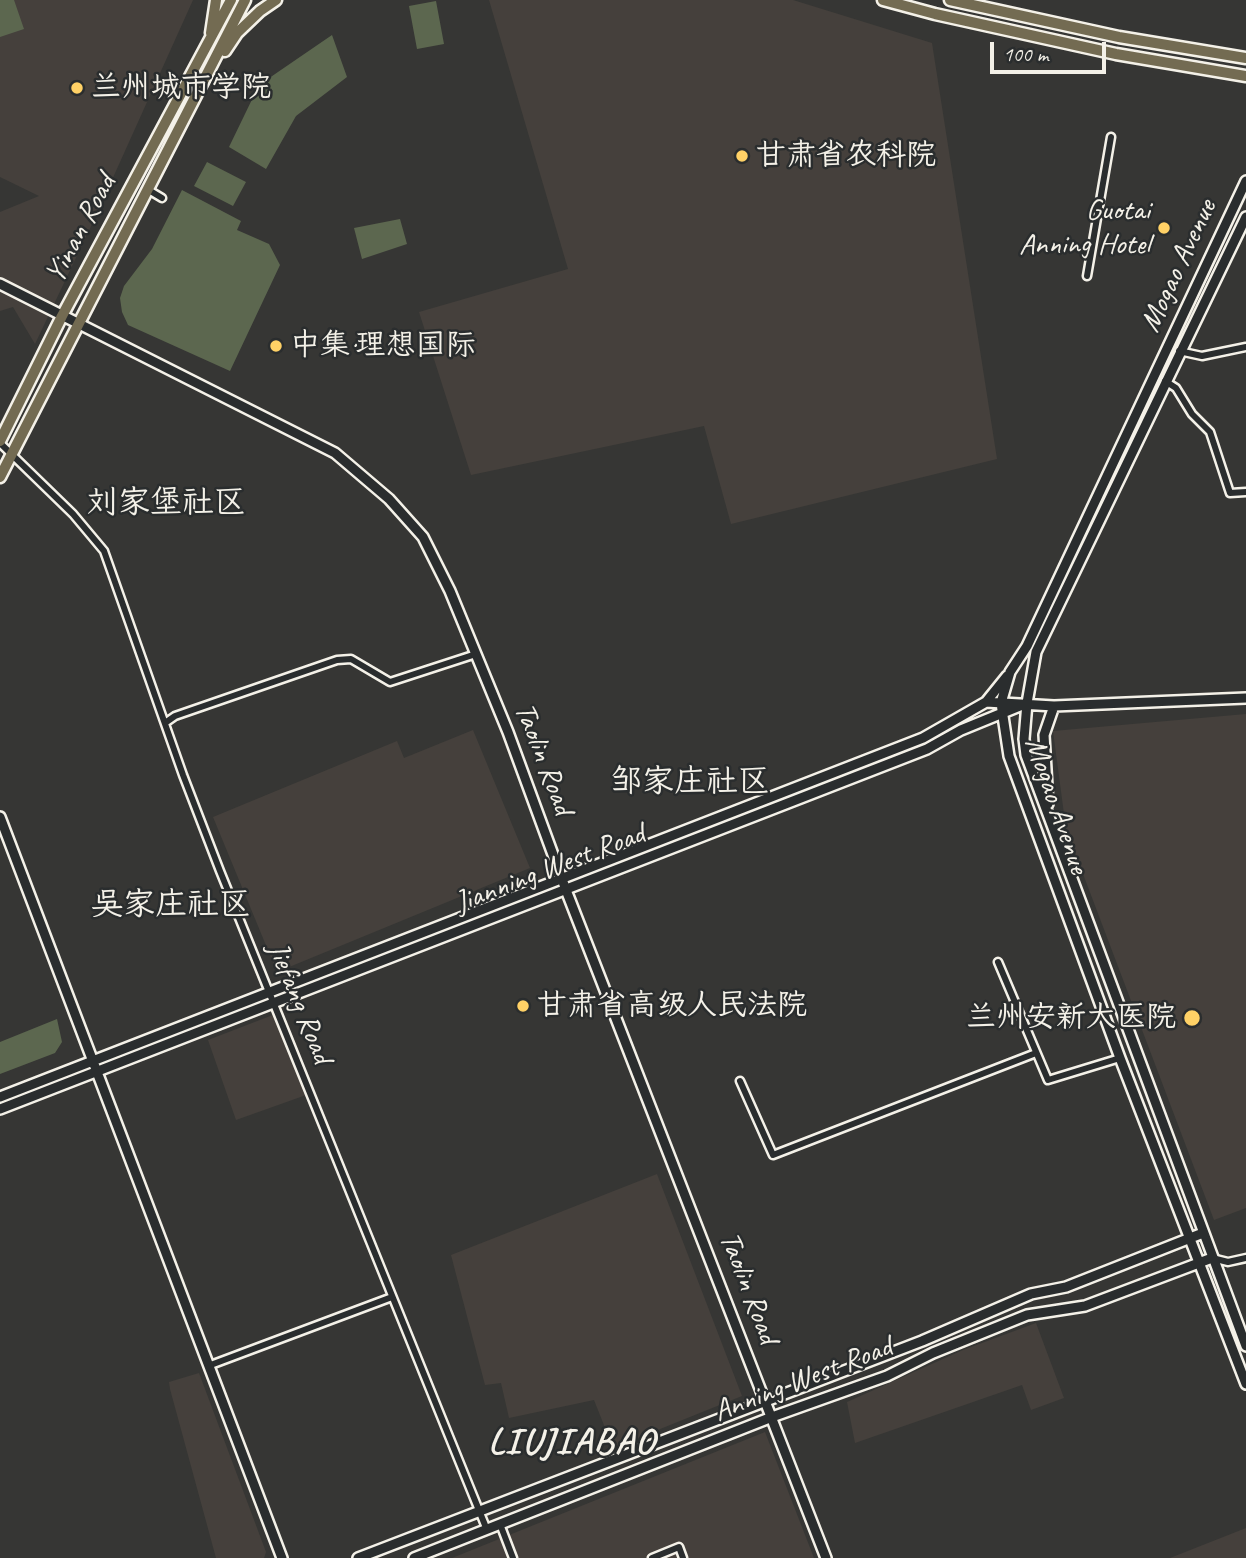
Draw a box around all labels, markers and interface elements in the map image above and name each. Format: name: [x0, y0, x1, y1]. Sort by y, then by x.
scale bar: [994, 28, 1110, 72]
text: 100 m: [1003, 41, 1048, 67]
place label: 兰州城市学院: [91, 70, 271, 106]
marker: 兰州城市学院: [69, 80, 85, 96]
place label: 甘肃省农科院: [756, 138, 936, 174]
marker: 甘肃省农科院: [734, 148, 750, 164]
street label: Yinan Road: [38, 169, 124, 289]
place label: Guotai Anning Hotel: [1019, 193, 1150, 264]
street label: Mogao Avenue: [1133, 194, 1225, 338]
marker: Guotai Anning Hotel: [1156, 220, 1172, 236]
place label: 中集·理想国际: [290, 328, 476, 364]
marker: 中集·理想国际: [268, 338, 284, 354]
district label: 刘家堡社区: [86, 485, 246, 523]
street label: Taolin Road: [505, 698, 581, 820]
street label: Mogao Avenue: [1016, 733, 1096, 879]
district label: 邹家庄社区: [610, 764, 770, 802]
street label: Jianning West Road: [450, 816, 650, 922]
district label: 吴家庄社区: [91, 887, 251, 925]
street label: Jiefang Road: [258, 937, 340, 1069]
place label: 甘肃省高级人民法院: [537, 988, 807, 1024]
marker: 甘肃省高级人民法院: [515, 998, 531, 1014]
place label: 兰州安新大医院: [966, 1000, 1176, 1036]
marker: 兰州安新大医院: [1182, 1008, 1202, 1028]
street label: Taolin Road: [710, 1227, 786, 1349]
street label: Anning West Road: [709, 1329, 897, 1431]
district label: LIUJIABAO: [489, 1421, 655, 1465]

